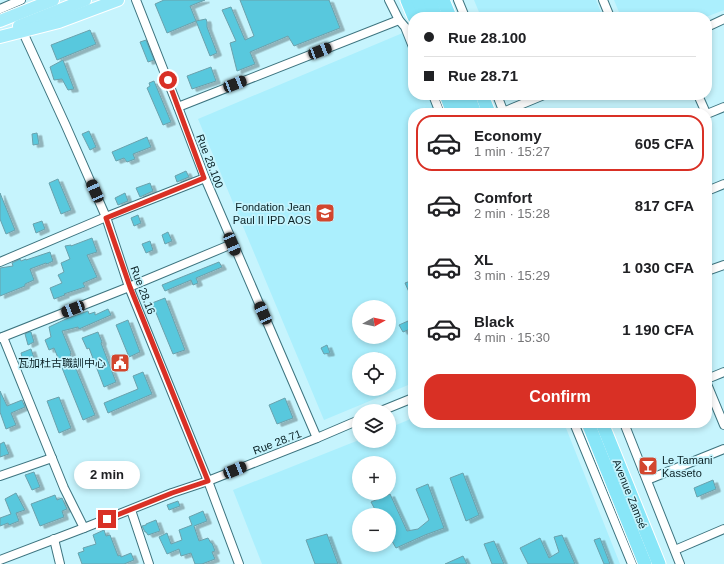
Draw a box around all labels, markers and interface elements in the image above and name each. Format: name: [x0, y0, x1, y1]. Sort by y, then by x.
text: Rue 28.100: [448, 29, 526, 46]
car: [307, 41, 333, 61]
text: Rue 28.71: [448, 67, 518, 84]
route start: [159, 71, 177, 89]
car: [222, 74, 248, 94]
icon: car: [426, 125, 462, 161]
text: Economy: [474, 127, 542, 144]
street label: Rue 28.100: [194, 132, 226, 190]
text: 605 CFA: [635, 135, 694, 152]
text: 1 min · 15:27: [474, 144, 550, 159]
car: [85, 178, 105, 204]
icon: car: [426, 187, 462, 223]
text: Comfort: [474, 189, 532, 206]
text: 817 CFA: [635, 197, 694, 214]
place label: Fondation Jean Paul II IPD AOS: [233, 201, 311, 226]
school or university icon: Fondation Jean Paul II IPD AOS: [314, 202, 336, 224]
text: 2 min · 15:28: [474, 206, 550, 221]
car: [222, 231, 242, 257]
icon: car: [426, 249, 462, 285]
text: XL: [474, 251, 493, 268]
text: 1 030 CFA: [622, 259, 694, 276]
street label: Rue 28.16: [128, 264, 158, 316]
text: 3 min · 15:29: [474, 268, 550, 283]
car: [60, 299, 86, 319]
car: [253, 300, 273, 326]
north arrow: [352, 300, 396, 344]
map controls: [352, 300, 396, 552]
icon: car: [426, 311, 462, 347]
text: Black: [474, 313, 514, 330]
text: 1 190 CFA: [622, 321, 694, 338]
text: 4 min · 15:30: [474, 330, 550, 345]
public building icon: 瓦加杜古職訓中心: [109, 352, 131, 374]
button: locate: [352, 352, 396, 396]
place label: 瓦加杜古職訓中心: [18, 357, 106, 369]
button: Confirm: [424, 374, 696, 420]
button: layers: [352, 404, 396, 448]
street label: Rue 28.71: [251, 427, 303, 457]
place label: Le Tamani Kasseto: [662, 454, 713, 479]
bar icon: Le Tamani Kasseto: [637, 455, 659, 477]
button: +: [352, 456, 396, 500]
street label: Avenue Zamsé: [611, 458, 649, 530]
car: [222, 460, 248, 480]
callout: 2 min: [74, 461, 140, 489]
text: 2 min: [90, 467, 124, 482]
button: −: [352, 508, 396, 552]
route end: [98, 510, 116, 528]

